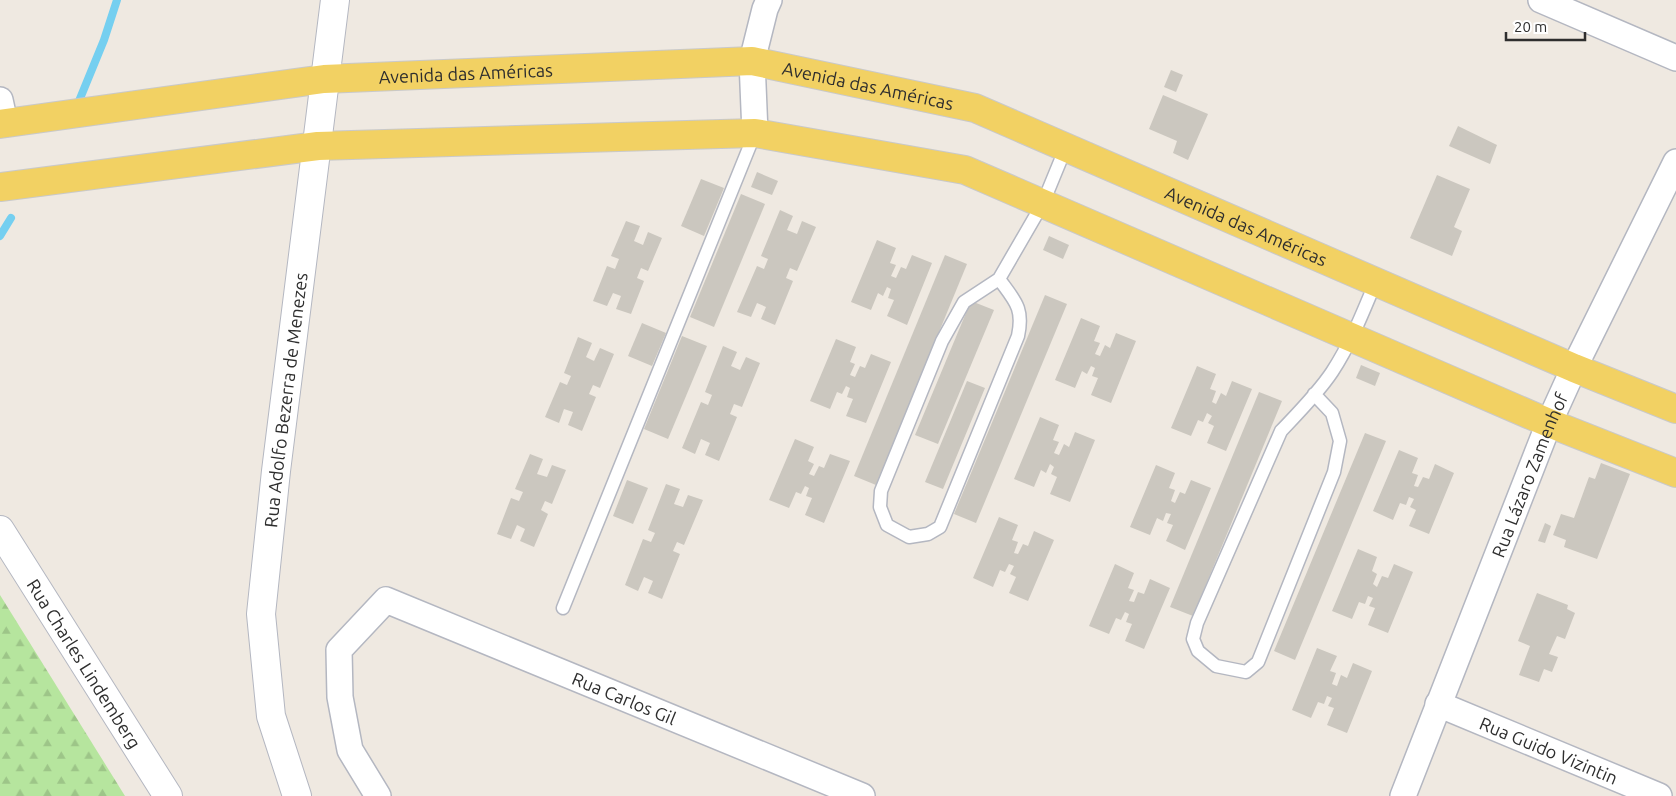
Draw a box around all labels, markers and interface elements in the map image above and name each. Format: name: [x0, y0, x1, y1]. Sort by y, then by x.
scale bar: [1506, 10, 1585, 42]
text: 20 m: [1514, 18, 1547, 35]
street label: Avenida das Américas: [781, 58, 955, 113]
street label: Avenida das Américas: [378, 59, 553, 87]
street label: Avenida das Américas: [1162, 182, 1330, 270]
street label: Rua Adolfo Bezerra de Menezes: [260, 271, 311, 528]
street label: Rua Lázaro Zamenhof: [1487, 390, 1571, 560]
street label: Rua Charles Lindemberg: [23, 575, 145, 752]
street label: Rua Carlos Gil: [569, 668, 679, 728]
street label: Rua Guido Vizintin: [1477, 712, 1621, 788]

